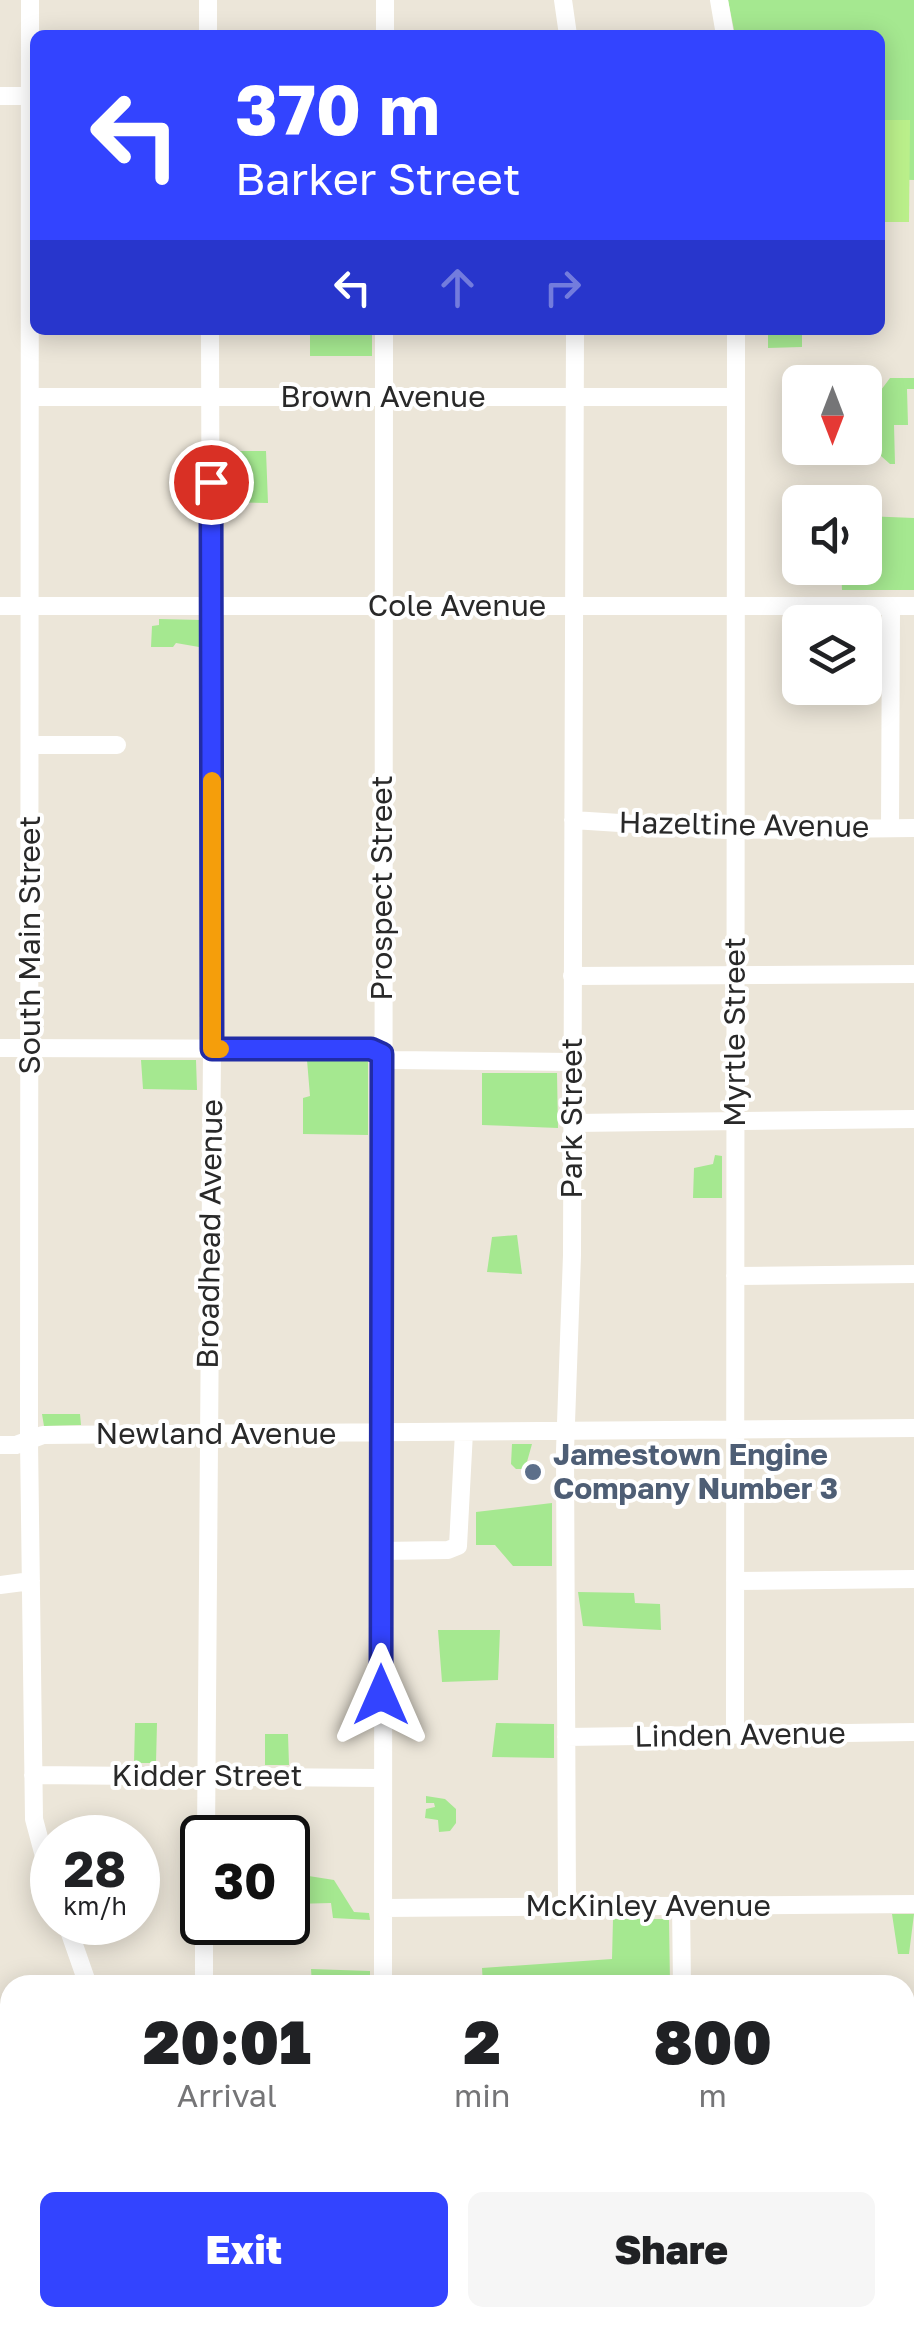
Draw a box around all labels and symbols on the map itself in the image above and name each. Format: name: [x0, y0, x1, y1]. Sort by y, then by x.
north arrow: [782, 365, 882, 465]
street label: Brown Avenue: [280, 378, 486, 414]
pin: [169, 440, 254, 525]
street label: Cole Avenue: [368, 587, 546, 623]
street label: Prospect Street: [363, 775, 399, 1001]
street label: Hazeltine Avenue: [618, 804, 870, 844]
street label: South Main Street: [11, 816, 47, 1074]
street label: Myrtle Street: [716, 937, 752, 1127]
street label: Park Street: [553, 1037, 589, 1199]
street label: Broadhead Avenue: [189, 1099, 229, 1369]
street label: Newland Avenue: [95, 1415, 337, 1451]
place label: Jamestown Engine Company Number 3: [553, 1436, 838, 1506]
marker: Jamestown Engine Company Number 3: [522, 1461, 544, 1483]
position arrow: [329, 1643, 433, 1747]
street label: Linden Avenue: [634, 1714, 846, 1754]
street label: Kidder Street: [111, 1757, 303, 1793]
speed limit sign: 30: [180, 1815, 310, 1945]
street label: McKinley Avenue: [525, 1887, 771, 1923]

